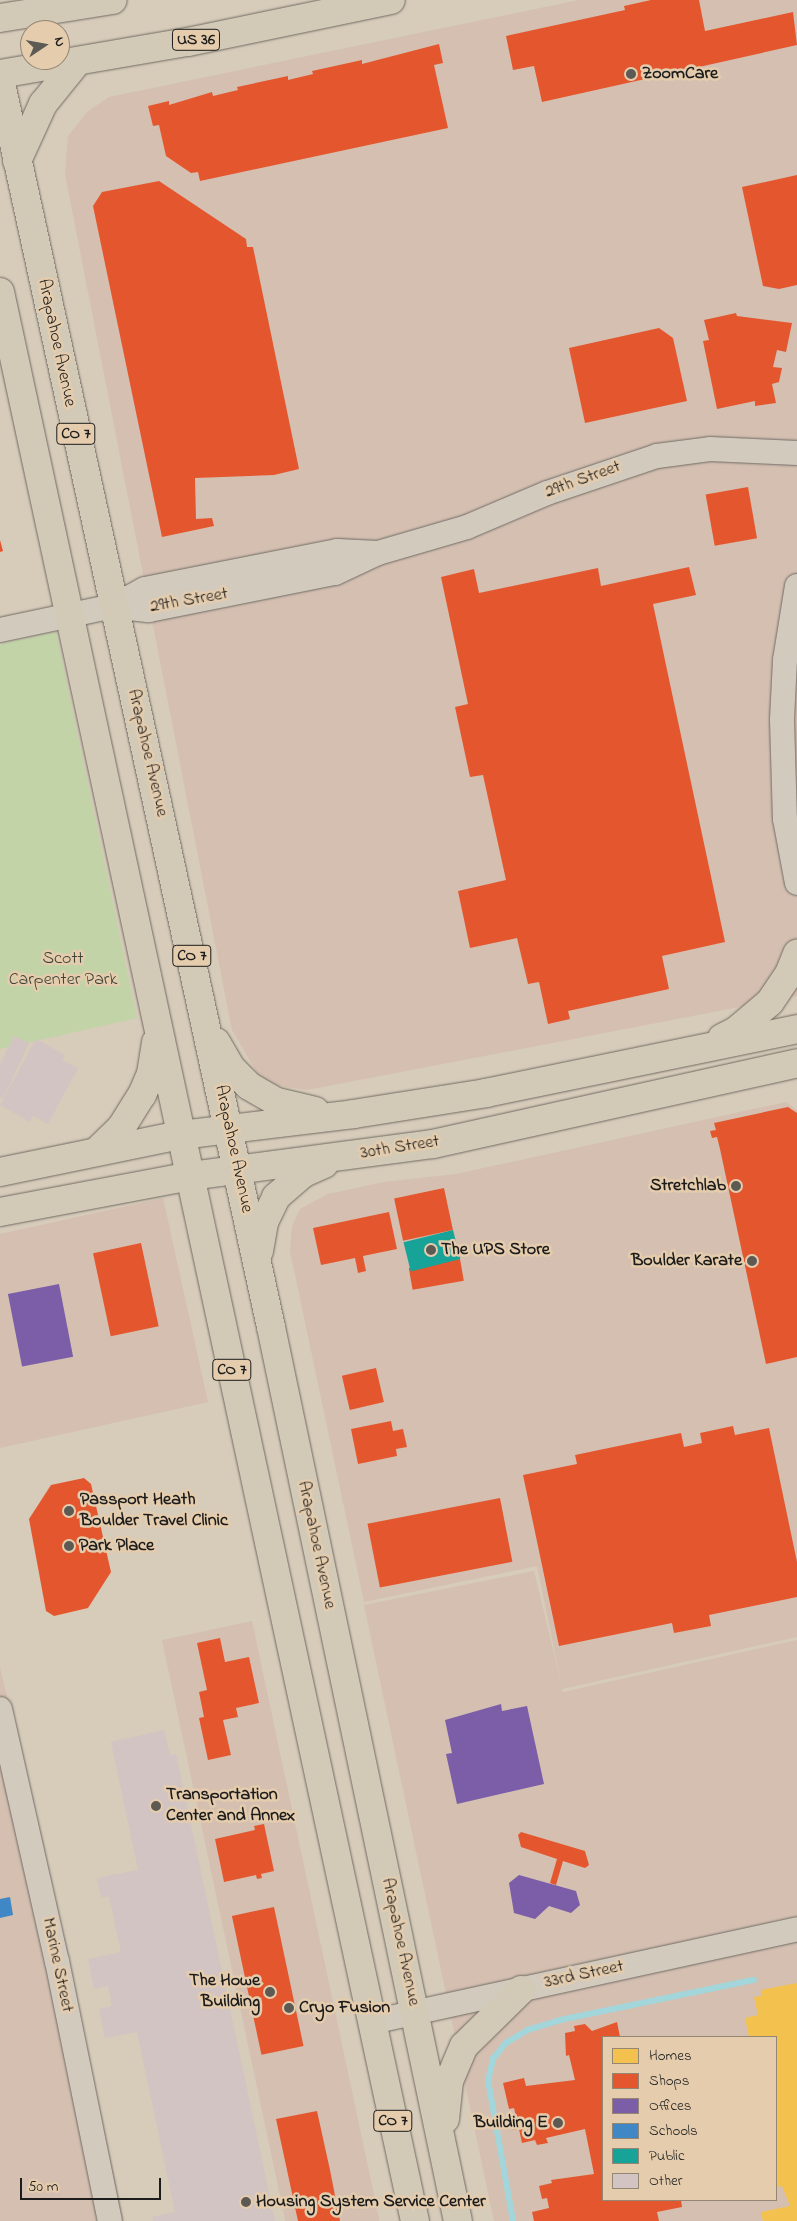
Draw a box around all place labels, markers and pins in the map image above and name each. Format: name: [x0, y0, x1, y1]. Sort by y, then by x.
place label: ZoomCare: [642, 63, 718, 85]
marker: ZoomCare: [624, 67, 638, 81]
place label: Stretchlab: [650, 1175, 726, 1197]
marker: Stretchlab: [730, 1180, 742, 1192]
place label: The UPS Store: [441, 1239, 550, 1261]
marker: The UPS Store: [425, 1244, 437, 1256]
place label: Boulder Karate: [631, 1250, 742, 1272]
marker: Boulder Karate: [746, 1255, 758, 1267]
place label: Passport Heath Boulder Travel Clinic: [80, 1490, 228, 1532]
marker: Passport Heath Boulder Travel Clinic: [62, 1504, 76, 1518]
place label: Park Place: [79, 1535, 154, 1557]
marker: Park Place: [63, 1540, 75, 1552]
place label: Transportation Center and Annex: [166, 1785, 295, 1828]
marker: Transportation Center and Annex: [150, 1800, 162, 1812]
place label: The Howe Building: [189, 1971, 260, 2014]
marker: The Howe Building: [264, 1986, 276, 1998]
place label: Cryo Fusion: [299, 1997, 390, 2019]
marker: Cryo Fusion: [283, 2002, 295, 2014]
place label: Building E: [474, 2112, 548, 2134]
marker: Building E: [552, 2117, 564, 2129]
place label: Housing System Service Center: [256, 2191, 486, 2213]
marker: Housing System Service Center: [240, 2196, 252, 2208]

